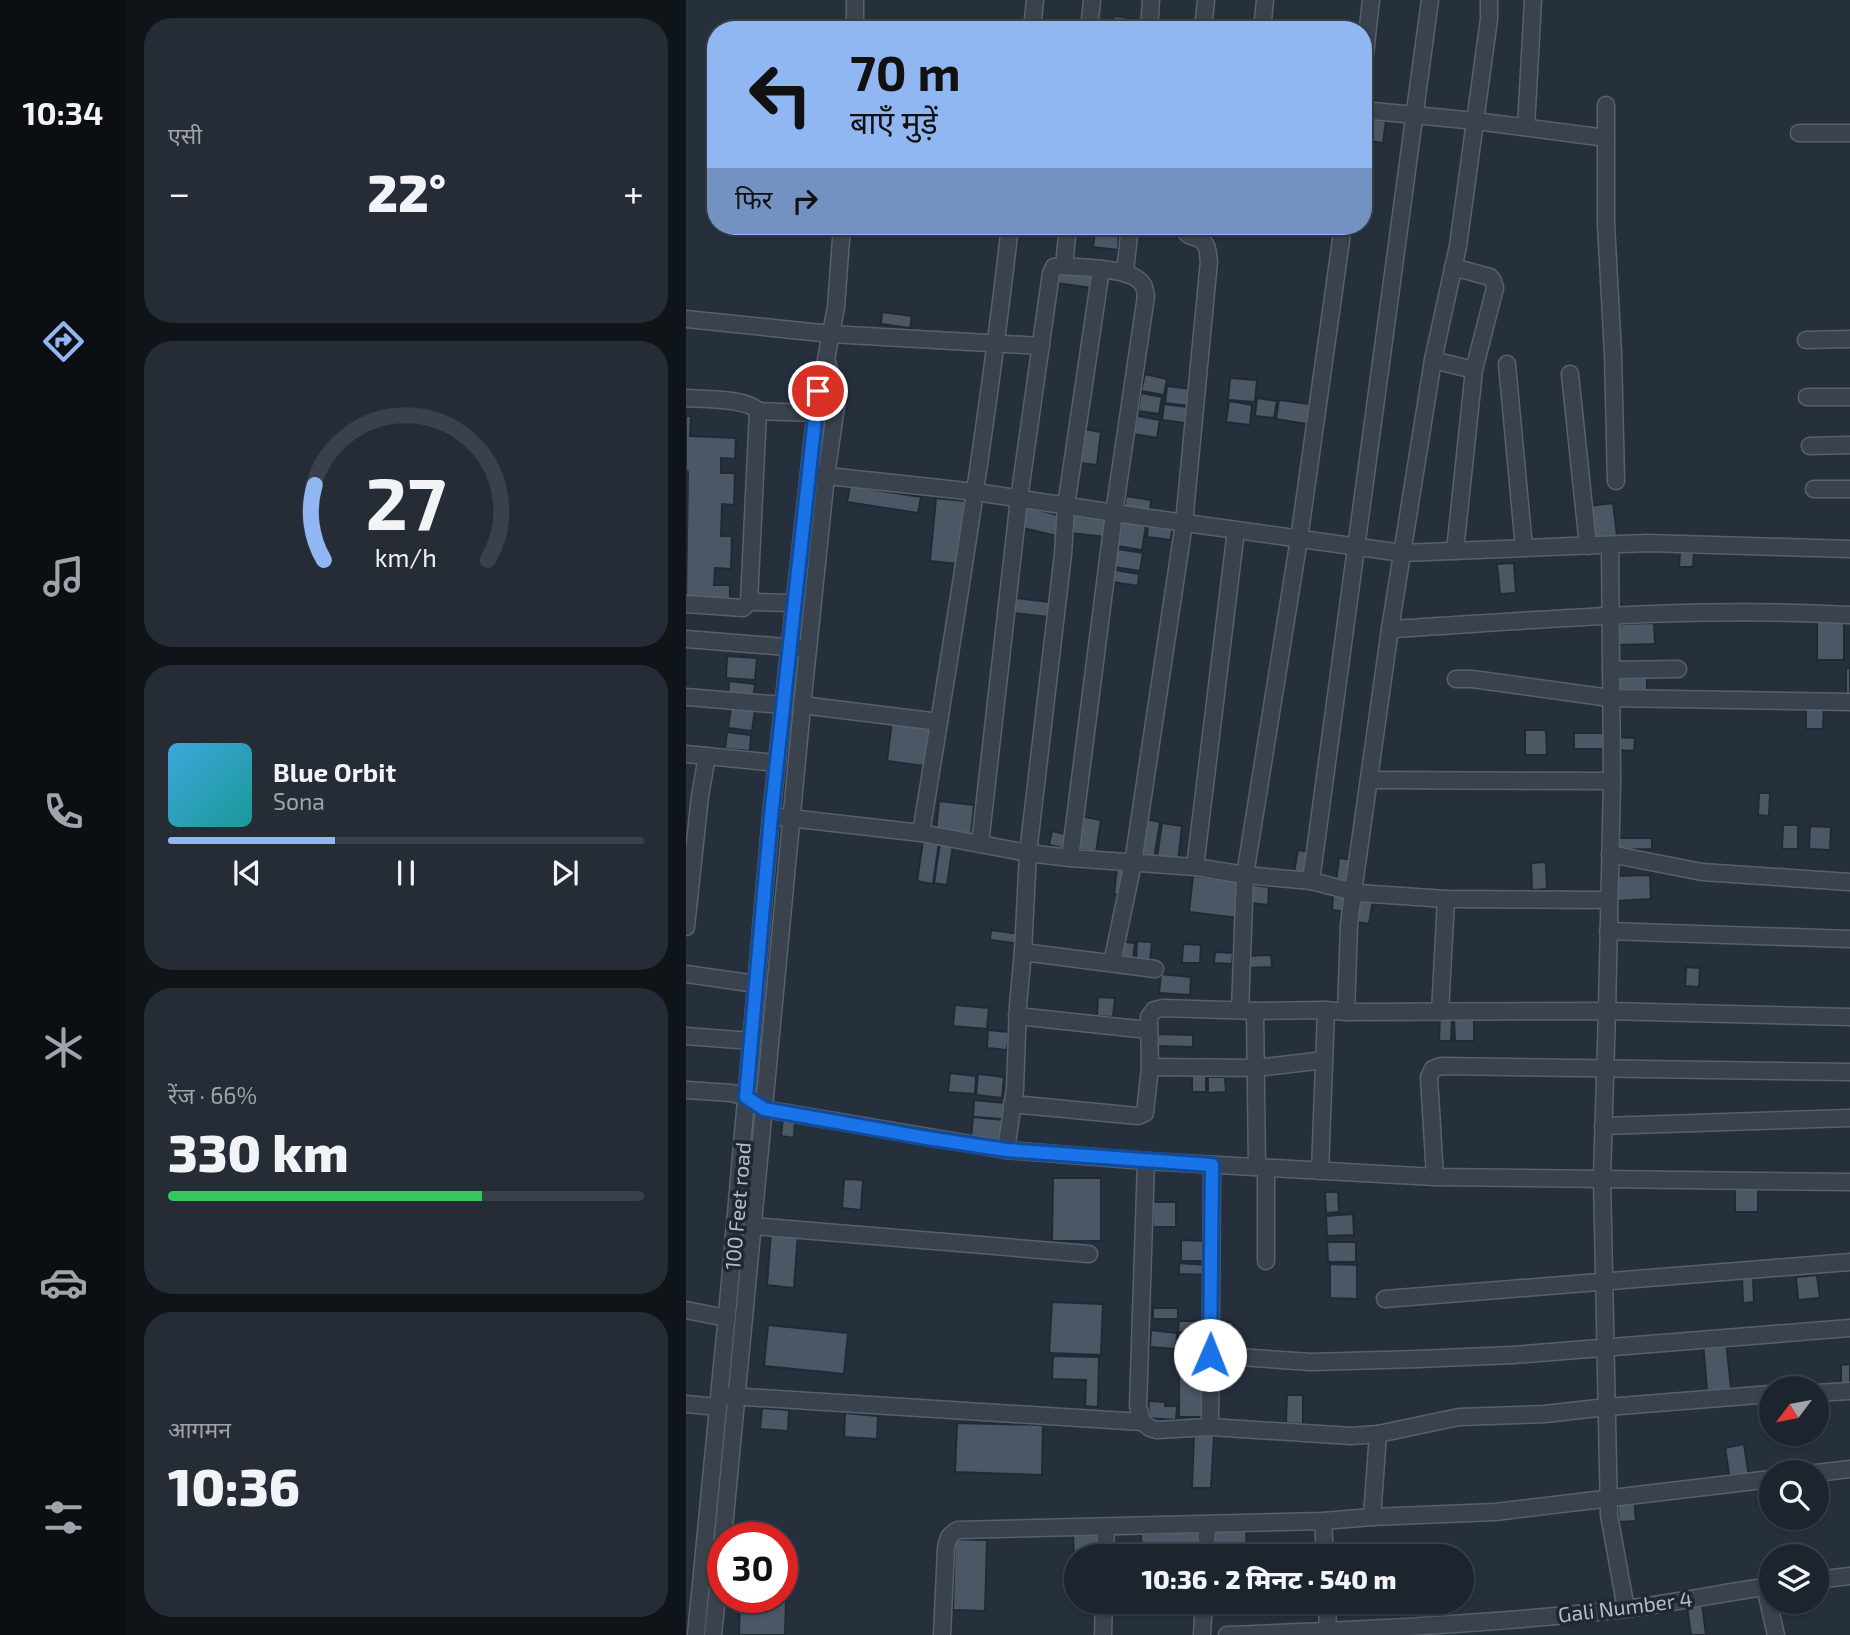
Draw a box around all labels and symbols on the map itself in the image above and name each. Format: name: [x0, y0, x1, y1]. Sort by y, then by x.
pin: [788, 361, 848, 421]
street label: 100 Feet road: [719, 1141, 755, 1271]
position arrow: [1173, 1318, 1247, 1392]
north arrow: [1759, 1376, 1829, 1446]
speed limit sign: 30: [707, 1522, 798, 1613]
street label: Gali Number 4: [1557, 1585, 1693, 1627]

